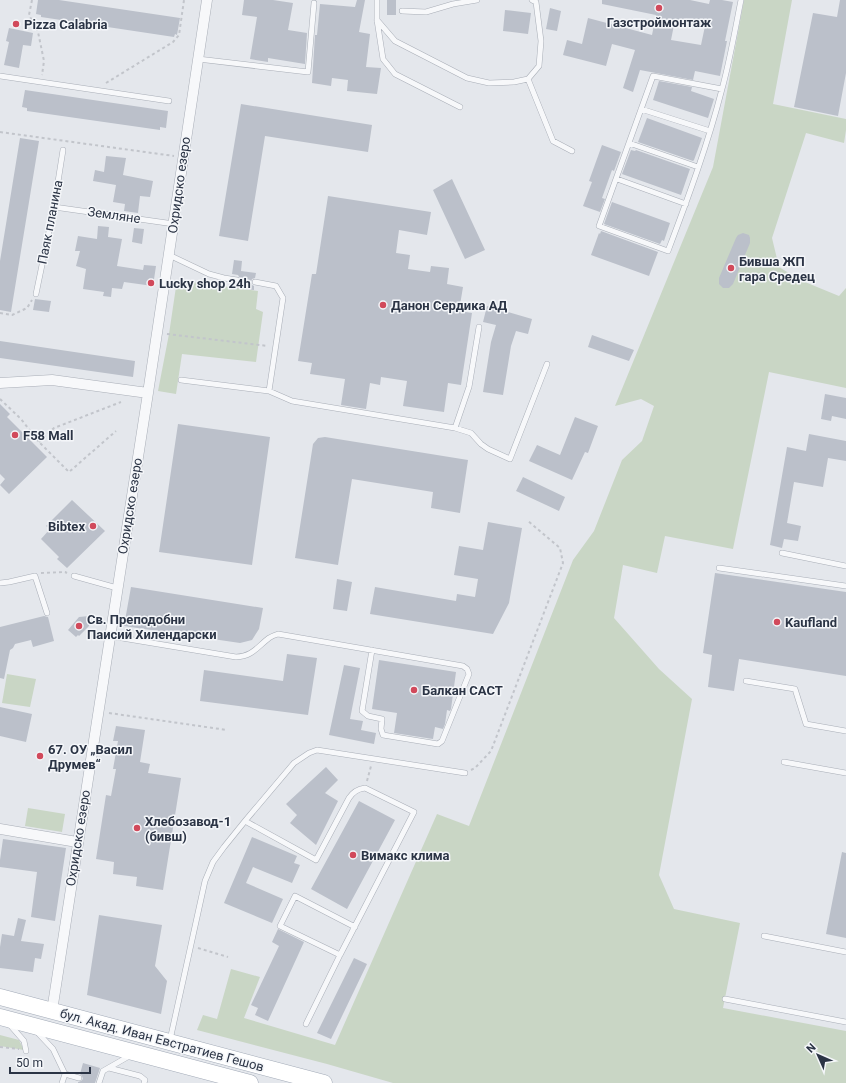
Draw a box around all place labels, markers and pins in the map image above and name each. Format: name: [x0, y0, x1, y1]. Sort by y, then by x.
marker: Газстроймонтаж: [654, 3, 664, 13]
place label: Газстроймонтаж: [607, 15, 711, 30]
place label: Pizza Calabria: [24, 17, 108, 32]
marker: Pizza Calabria: [11, 19, 21, 29]
place label: Бивша ЖП гара Средец: [739, 254, 815, 284]
marker: Бивша ЖП гара Средец: [726, 263, 736, 273]
place label: Lucky shop 24h: [159, 276, 251, 291]
marker: Lucky shop 24h: [146, 278, 156, 288]
place label: Данон Сердика АД: [391, 298, 507, 313]
marker: Данон Сердика АД: [378, 300, 388, 310]
place label: F58 Mall: [23, 428, 74, 443]
marker: F58 Mall: [10, 430, 20, 440]
place label: Bibtex: [48, 519, 85, 534]
marker: Bibtex: [88, 521, 98, 531]
place label: Св. Преподобни Паисий Хилендарски: [87, 612, 217, 642]
place label: Kaufland: [785, 615, 837, 630]
marker: Kaufland: [772, 617, 782, 627]
marker: Св. Преподобни Паисий Хилендарски: [74, 621, 84, 631]
place label: Балкан САСТ: [422, 683, 503, 698]
marker: Балкан САСТ: [409, 685, 419, 695]
place label: 67. ОУ „Васил Друмев“: [48, 742, 132, 772]
marker: 67. ОУ „Васил Друмев“: [35, 751, 45, 761]
place label: Хлебозавод-1 (бивш): [145, 814, 231, 844]
marker: Хлебозавод-1 (бивш): [132, 823, 142, 833]
place label: Вимакс клима: [361, 848, 450, 863]
marker: Вимакс клима: [348, 850, 358, 860]

